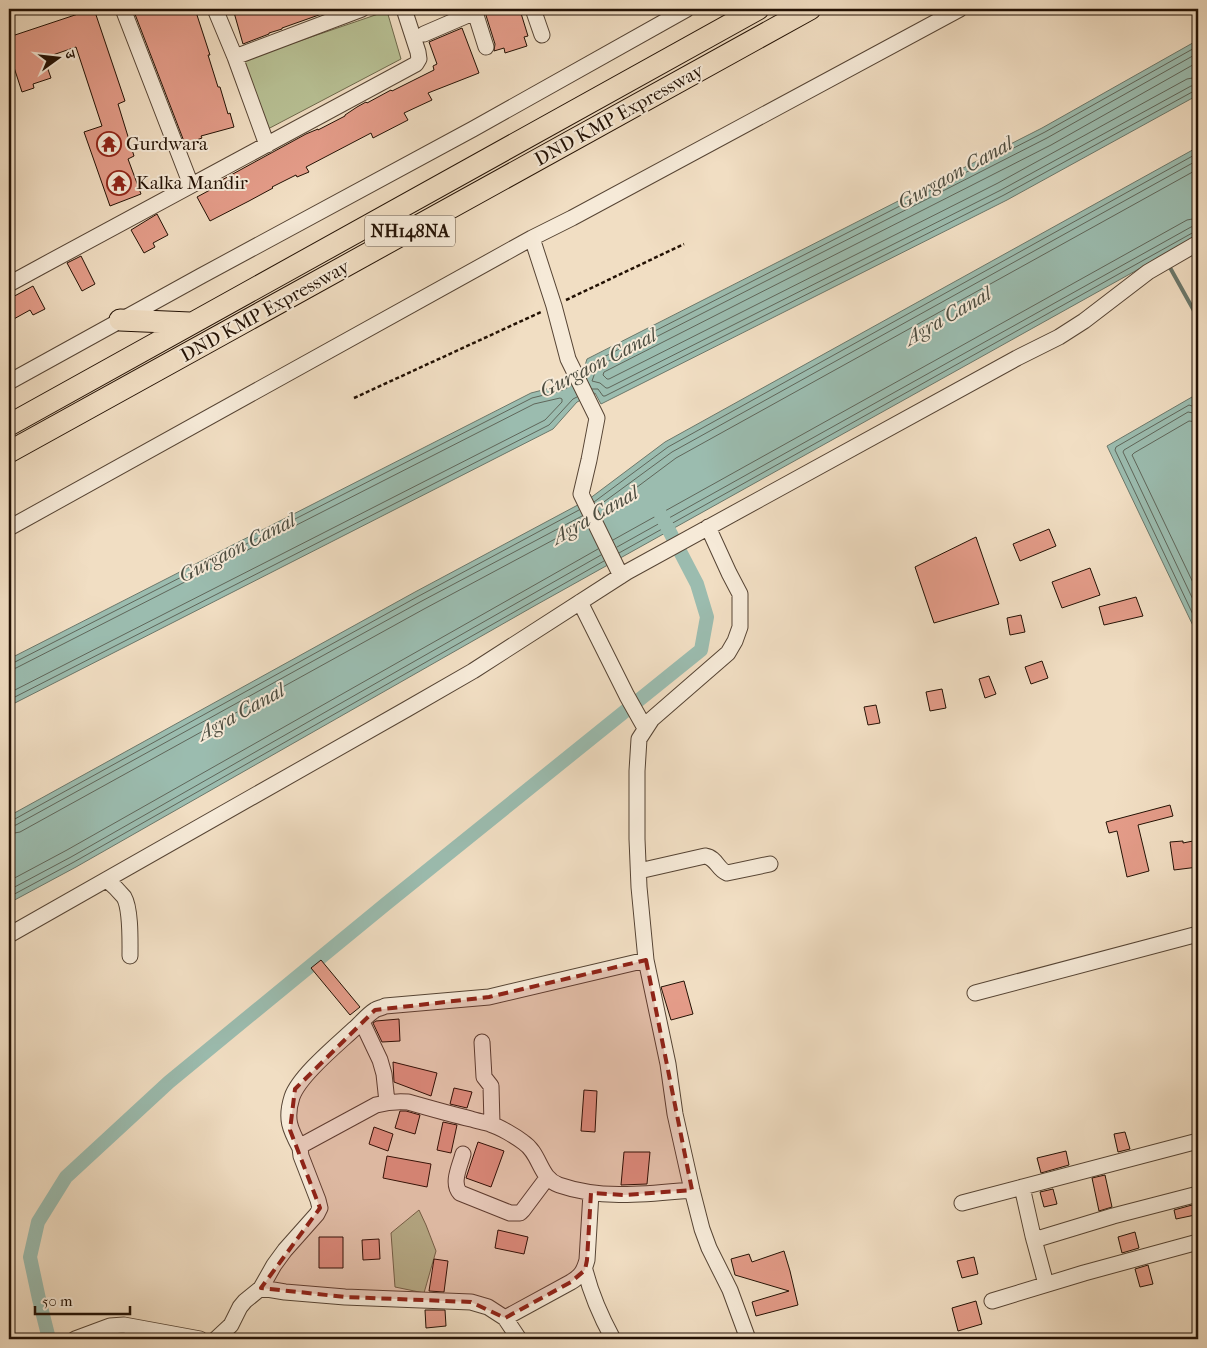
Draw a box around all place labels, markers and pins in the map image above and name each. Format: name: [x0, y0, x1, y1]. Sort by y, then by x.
temple icon: Gurdwara: [96, 131, 122, 157]
place label: Gurdwara: [126, 133, 208, 155]
temple icon: Kalka Mandir: [106, 170, 132, 196]
place label: Kalka Mandir: [136, 172, 249, 194]

